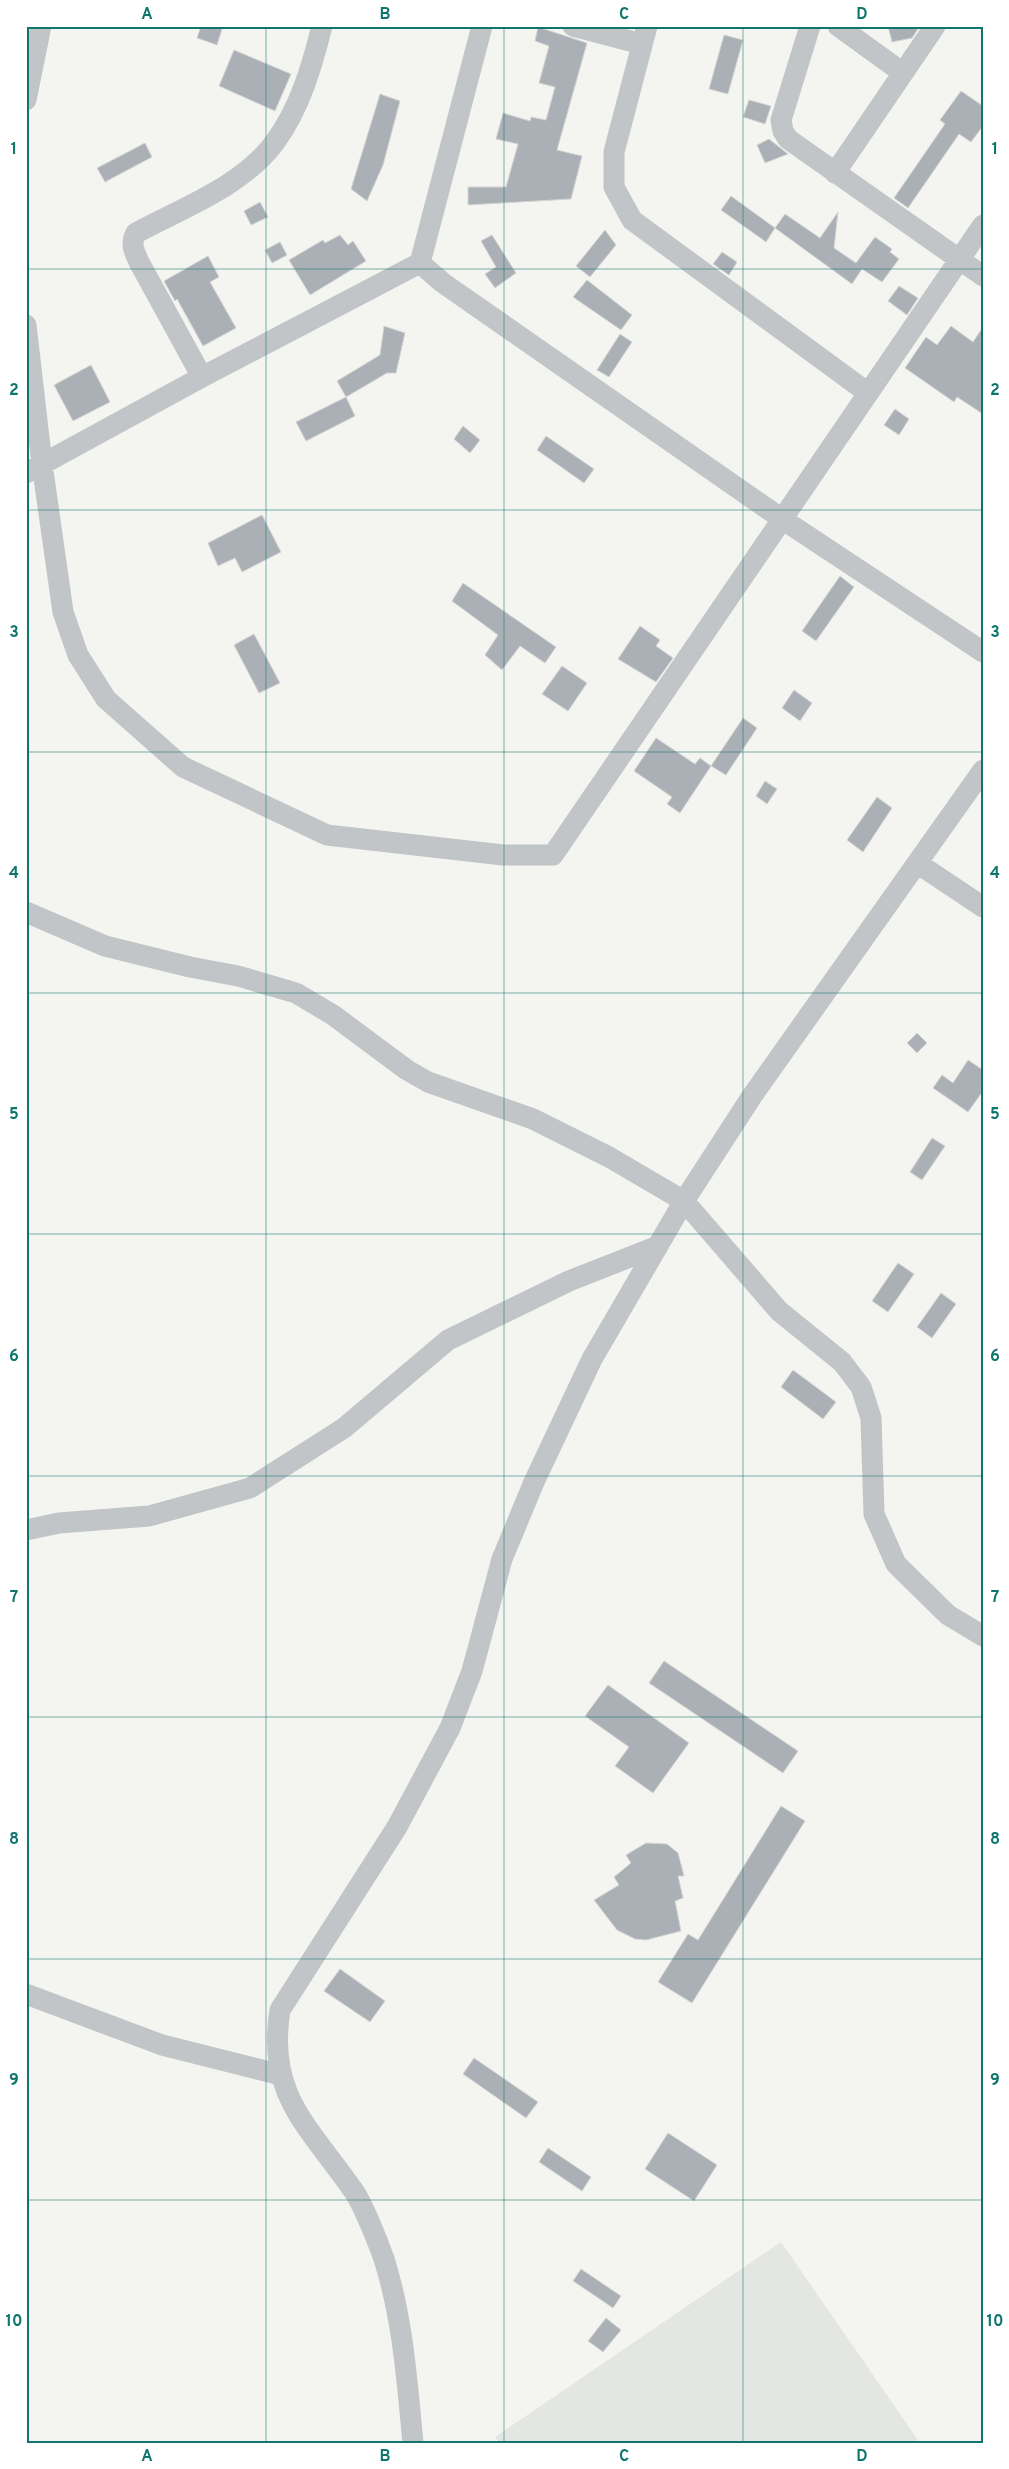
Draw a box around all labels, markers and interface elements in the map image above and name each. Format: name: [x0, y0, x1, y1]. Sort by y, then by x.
text: A: [141, 5, 153, 25]
text: B: [379, 5, 391, 25]
text: C: [619, 5, 629, 25]
text: D: [856, 5, 868, 25]
text: 1: [11, 140, 17, 160]
text: 1: [992, 140, 998, 160]
text: 2: [9, 381, 19, 401]
text: 2: [990, 381, 1000, 401]
text: 3: [9, 623, 19, 643]
text: 3: [990, 623, 1000, 643]
text: 4: [9, 864, 19, 884]
text: 4: [990, 864, 1000, 884]
text: 5: [9, 1105, 19, 1125]
text: 5: [990, 1105, 1000, 1125]
text: 6: [9, 1347, 19, 1367]
text: 6: [990, 1347, 1000, 1367]
text: 7: [10, 1588, 18, 1608]
text: 7: [991, 1588, 999, 1608]
text: 8: [9, 1830, 19, 1850]
text: 8: [990, 1830, 1000, 1850]
text: 9: [9, 2071, 19, 2091]
text: 9: [990, 2071, 1000, 2091]
text: 10: [6, 2312, 22, 2332]
text: 10: [987, 2312, 1003, 2332]
text: A: [141, 2447, 153, 2467]
text: B: [379, 2447, 391, 2467]
text: C: [619, 2447, 629, 2467]
text: D: [856, 2447, 868, 2467]

